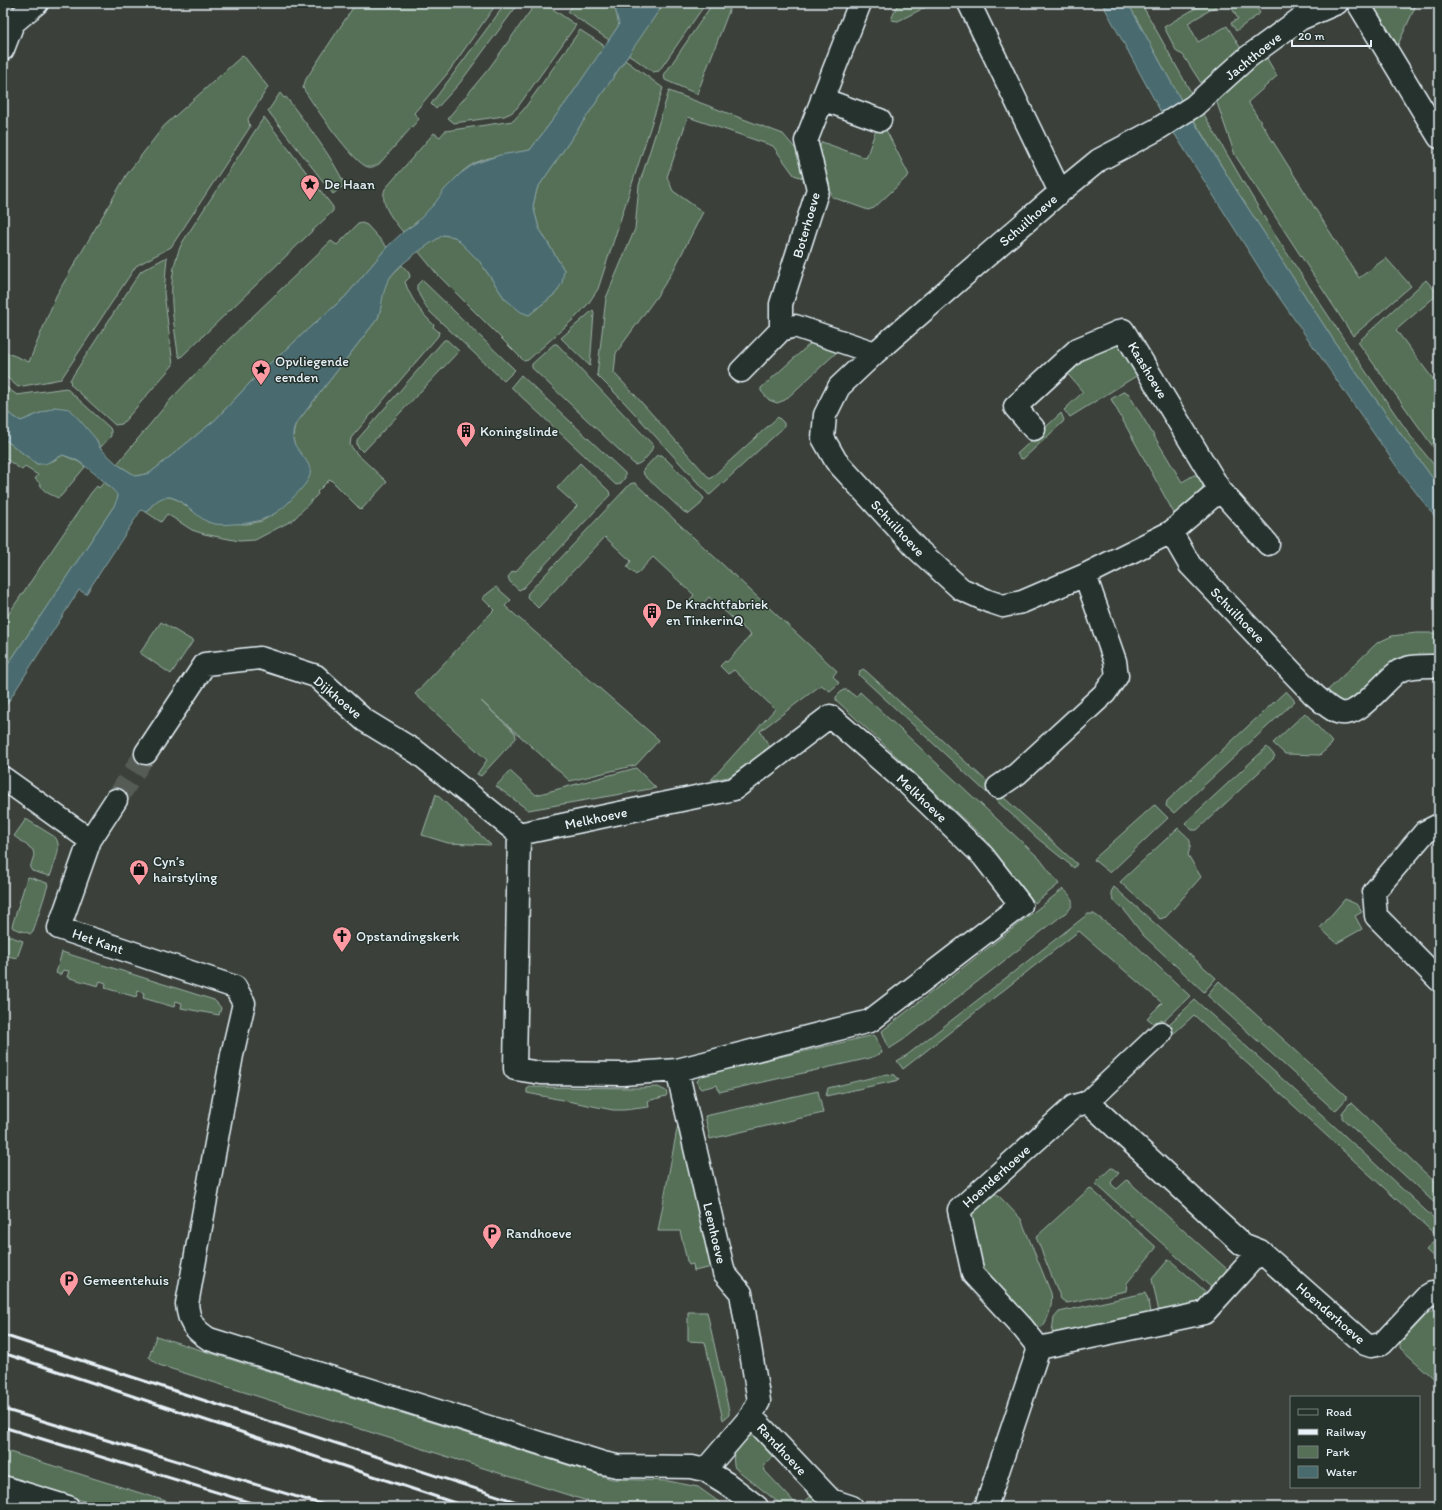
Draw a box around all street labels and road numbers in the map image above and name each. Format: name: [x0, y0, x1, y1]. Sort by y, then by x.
street label: Jachthoeve: [1222, 28, 1285, 84]
street label: Boterhoeve: [789, 190, 824, 260]
street label: Schuilhoeve: [996, 190, 1061, 250]
street label: Kaashoeve: [1124, 339, 1171, 402]
street label: Schuilhoeve: [867, 496, 928, 560]
street label: Schuilhoeve: [1207, 584, 1269, 647]
street label: Dijkhoeve: [310, 672, 366, 723]
street label: Melkhoeve: [893, 771, 951, 826]
street label: Melkhoeve: [563, 804, 629, 833]
street label: Het Kant: [70, 925, 126, 958]
street label: Hoenderhoeve: [959, 1141, 1034, 1211]
street label: Leenhoeve: [699, 1201, 730, 1266]
street label: Hoenderhoeve: [1293, 1279, 1369, 1348]
street label: Randhoeve: [753, 1420, 810, 1479]

